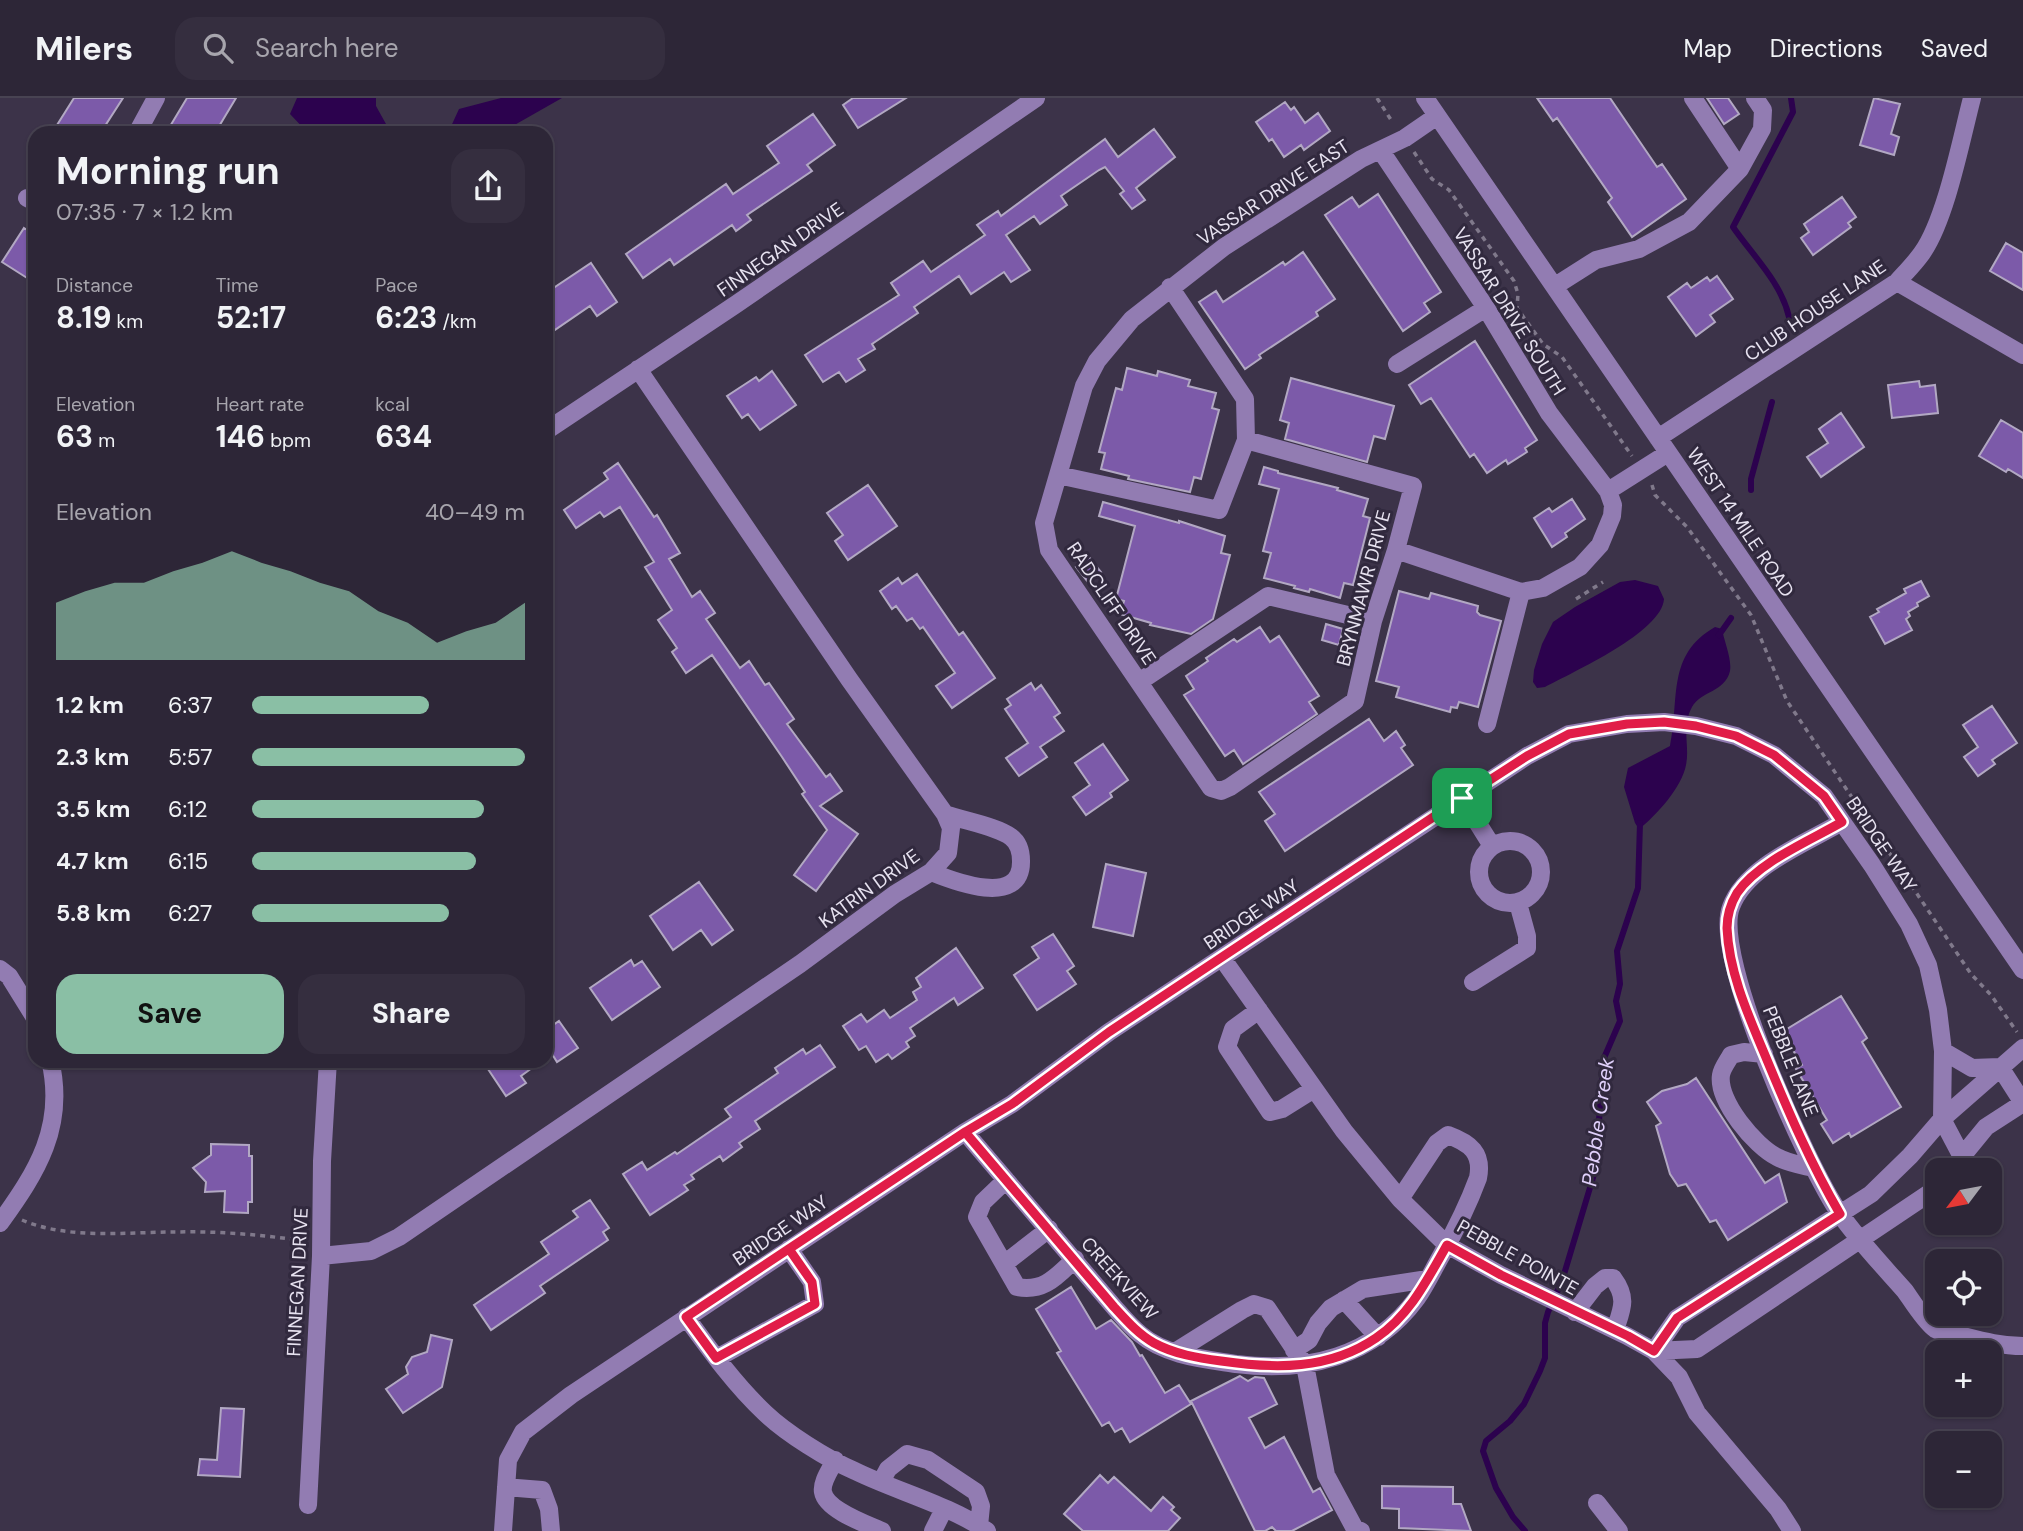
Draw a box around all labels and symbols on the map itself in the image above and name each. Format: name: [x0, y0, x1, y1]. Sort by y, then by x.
street label: VASSAR DRIVE EAST: [1192, 134, 1354, 251]
street label: FINNEGAN DRIVE: [712, 196, 849, 302]
street label: VASSAR DRIVE SOUTH: [1448, 223, 1571, 400]
street label: CLUB HOUSE LANE: [1740, 254, 1891, 367]
street label: WEST 14 MILE ROAD: [1681, 443, 1800, 602]
street label: BRYNMAWR DRIVE: [1331, 507, 1396, 669]
street label: RADCLIFF DRIVE: [1061, 537, 1162, 669]
pin: [1432, 768, 1492, 828]
street label: BRIDGE WAY: [1841, 792, 1923, 897]
street label: KATRIN DRIVE: [814, 843, 925, 934]
street label: BRIDGE WAY: [1199, 873, 1304, 955]
street label: PEBBLE LANE: [1757, 1002, 1824, 1120]
water label: Pebble Creek: [1575, 1056, 1621, 1188]
north arrow: [1925, 1158, 2002, 1236]
street label: BRIDGE WAY: [728, 1189, 833, 1271]
street label: FINNEGAN DRIVE: [281, 1207, 314, 1357]
street label: PEBBLE POINTE: [1453, 1214, 1583, 1301]
street label: CREEKVIEW: [1076, 1231, 1164, 1325]

